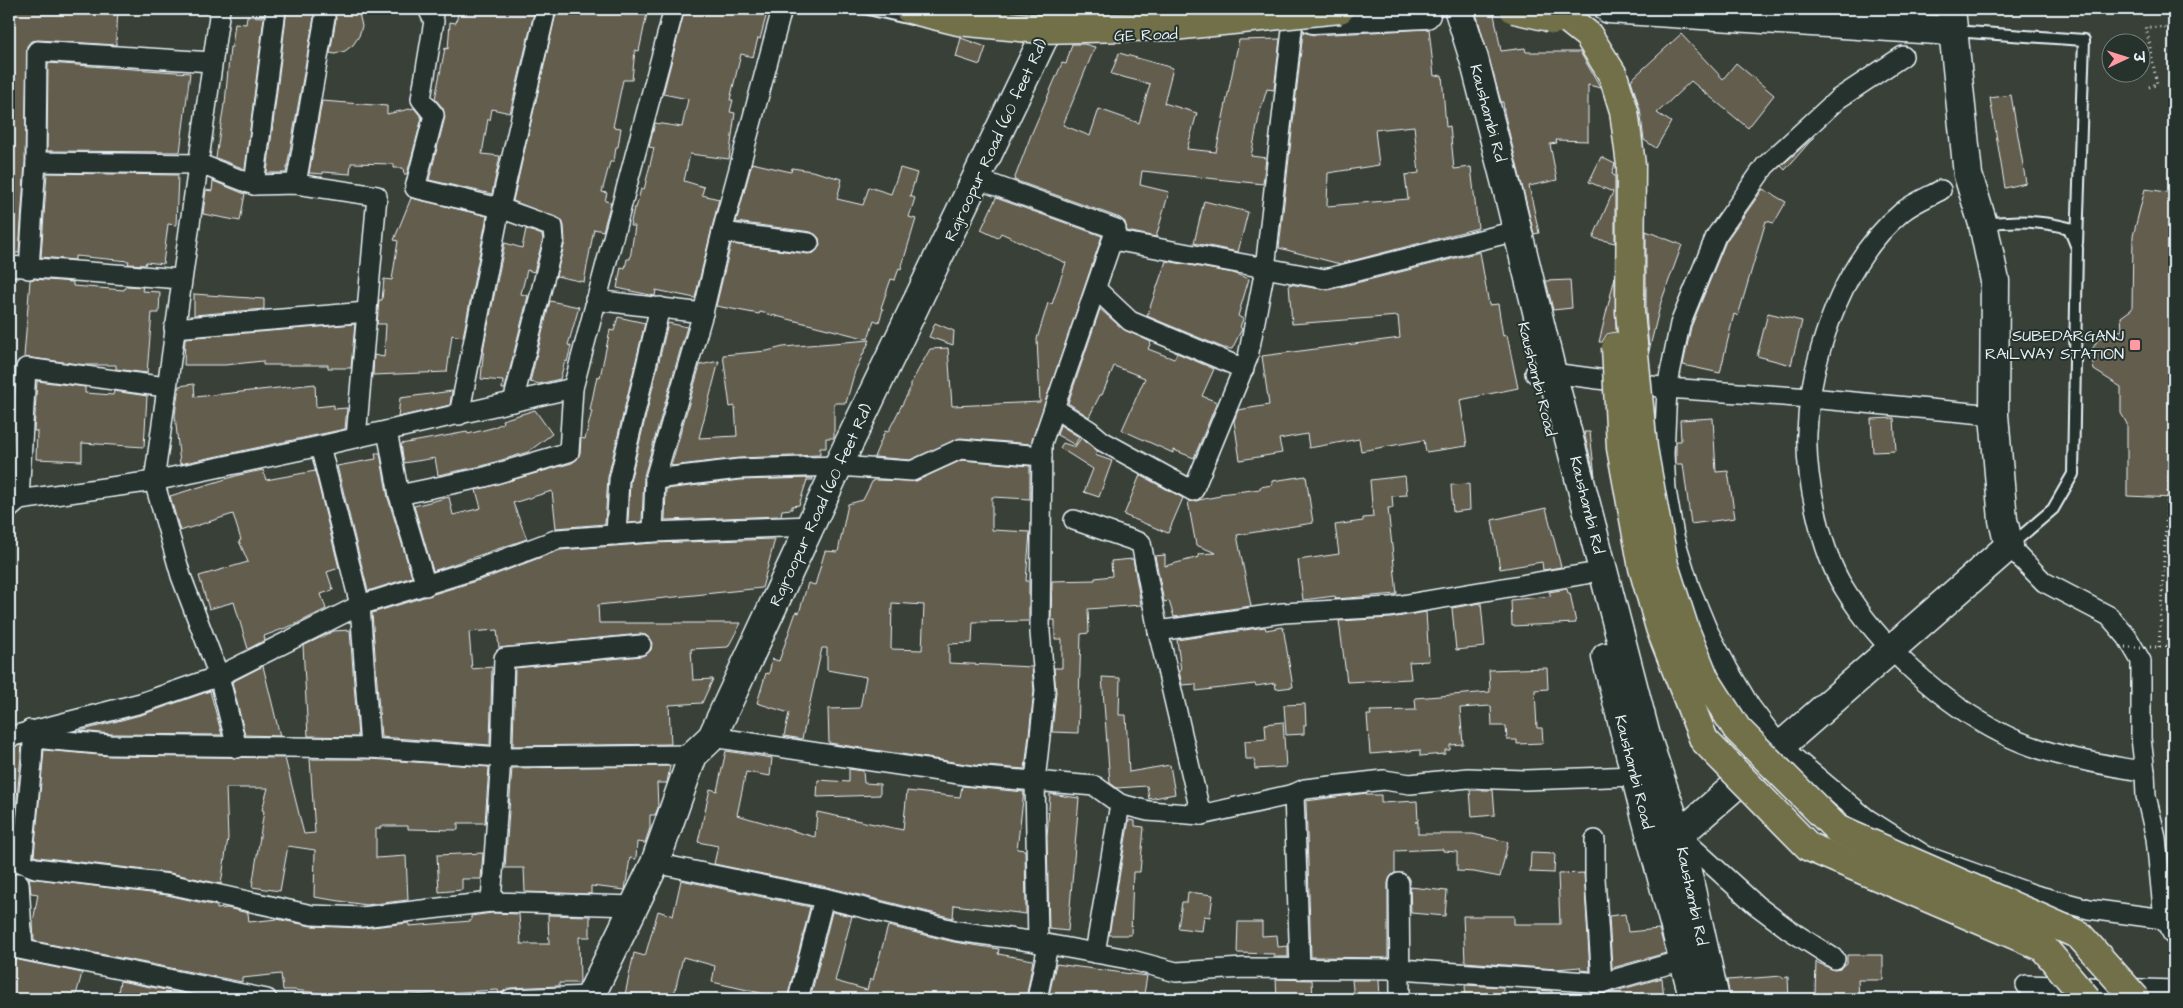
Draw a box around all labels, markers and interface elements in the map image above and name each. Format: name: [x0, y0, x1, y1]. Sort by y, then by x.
street label: GE Road: [1114, 23, 1178, 47]
north arrow: [2100, 32, 2150, 82]
street label: Rajroopur Road (60 feet Rd): [939, 35, 1053, 245]
text: उ: [2128, 50, 2148, 64]
street label: Kaushambi Rd: [1464, 62, 1512, 164]
street label: Kaushambi Road: [1512, 320, 1562, 438]
place label: SUBEDARGANJ RAILWAY STATION: [1985, 325, 2125, 365]
marker: SUBEDARGANJ RAILWAY STATION: [2128, 338, 2142, 352]
street label: Rajroopur Road (60 feet Rd): [764, 400, 878, 610]
street label: Kaushambi Rd: [1564, 454, 1610, 556]
street label: Kaushambi Road: [1609, 713, 1659, 831]
street label: Kaushambi Rd: [1671, 845, 1713, 947]

